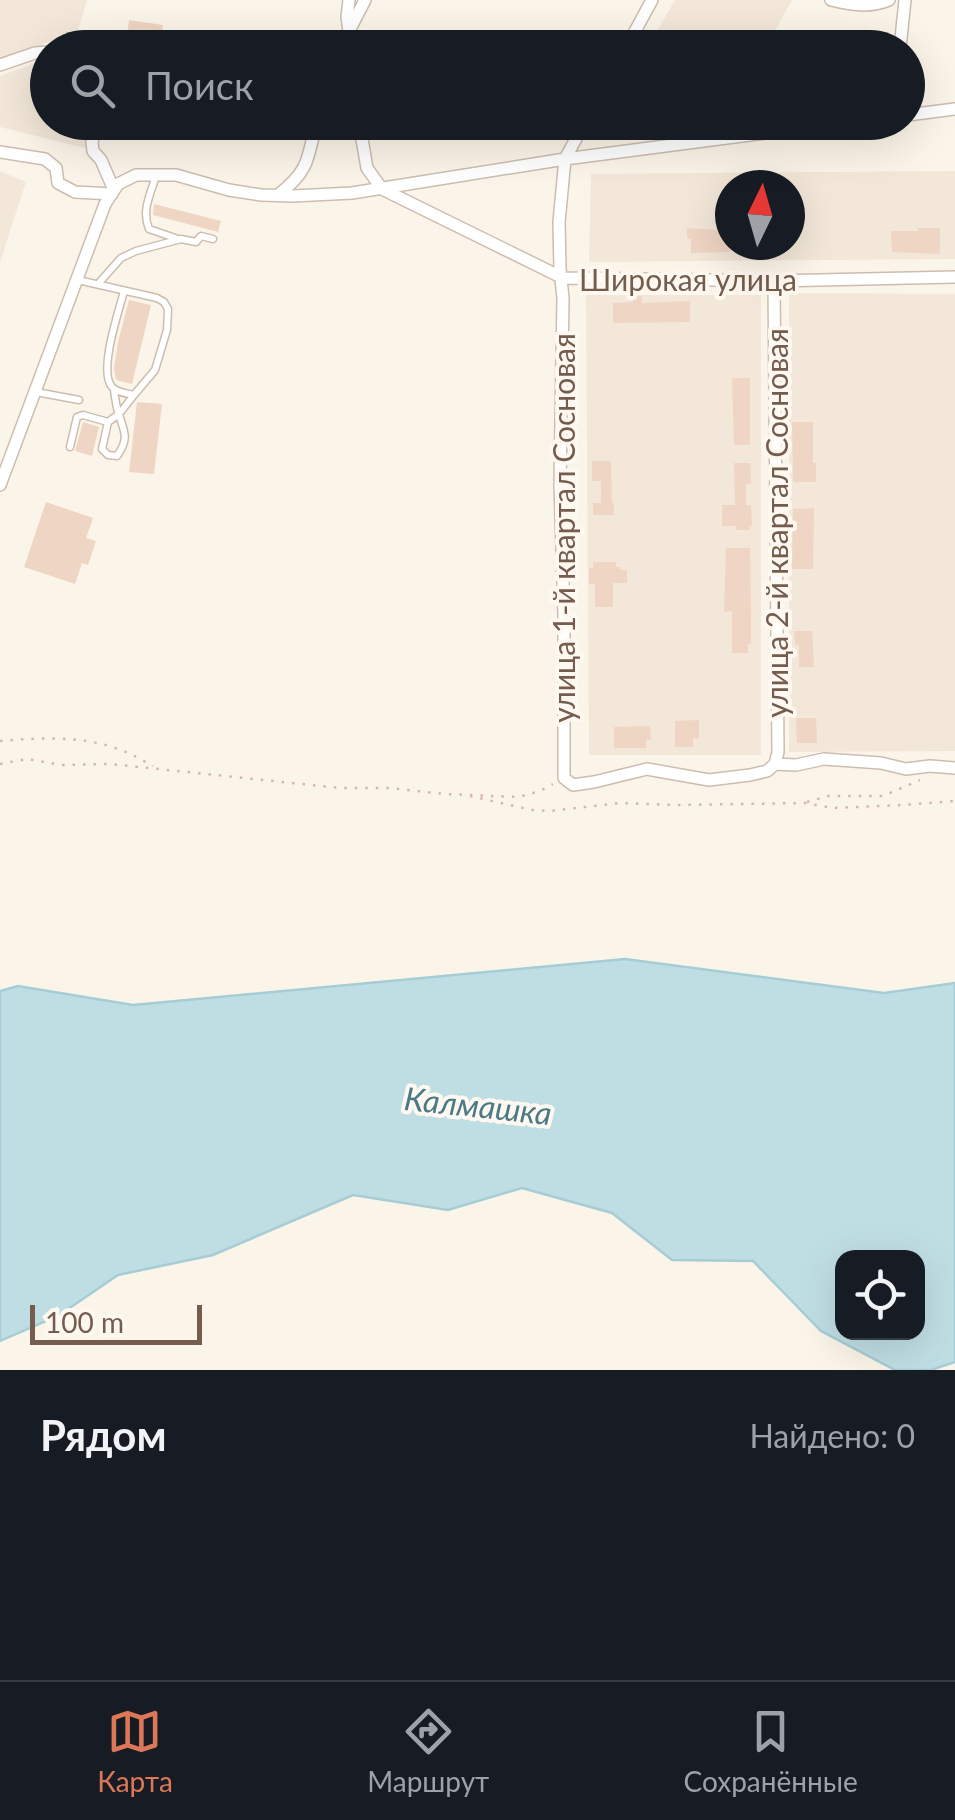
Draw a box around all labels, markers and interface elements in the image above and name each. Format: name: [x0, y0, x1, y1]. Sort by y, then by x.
search box: [30, 30, 925, 140]
icon: search: [65, 58, 120, 113]
text: Поиск: [145, 62, 254, 108]
north arrow: [715, 170, 805, 260]
street label: Широкая улица: [579, 261, 797, 297]
street label: улица 2-й квартал Сосновая: [758, 328, 794, 718]
street label: улица 1-й квартал Сосновая: [545, 333, 581, 723]
water label: Калмашка: [402, 1078, 554, 1132]
map controls: [835, 1250, 925, 1340]
button: locate: [835, 1250, 925, 1340]
scale bar: [30, 1300, 202, 1344]
text: 100 m: [45, 1305, 124, 1339]
text: Рядом: [40, 1410, 167, 1460]
text: Найдено: 0: [749, 1416, 915, 1455]
tab: Карта: [97, 1704, 173, 1798]
tab: Маршрут: [367, 1704, 489, 1798]
tab: Сохранённые: [684, 1704, 858, 1798]

